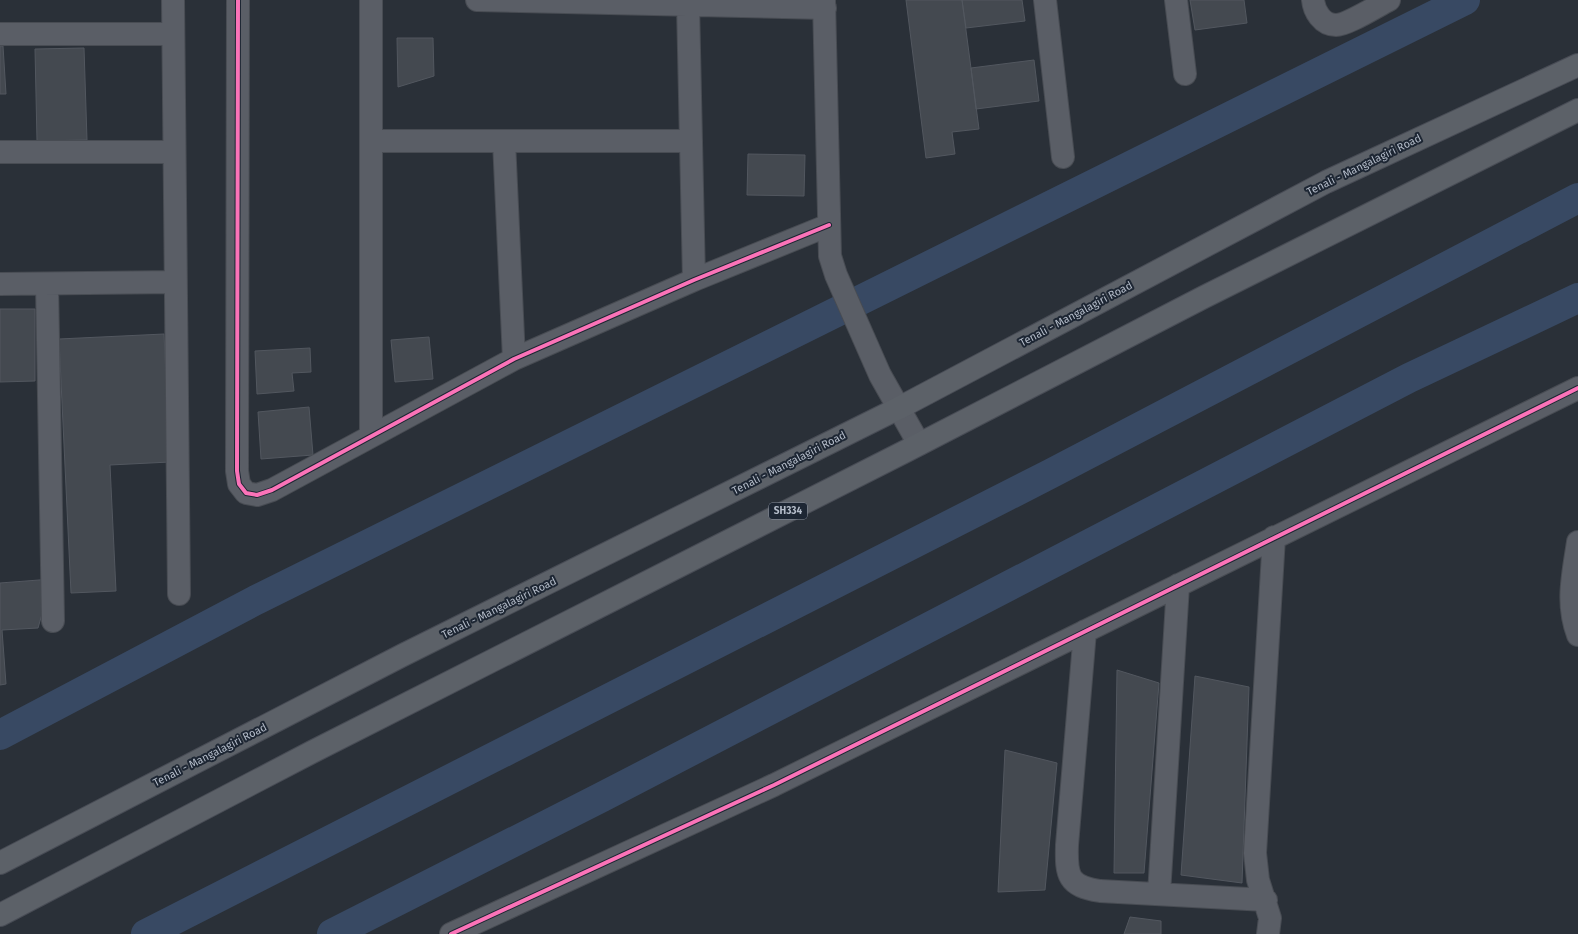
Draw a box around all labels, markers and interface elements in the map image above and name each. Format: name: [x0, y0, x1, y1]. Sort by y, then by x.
street label: Tenali - Mangalagiri Road: [1305, 132, 1423, 198]
street label: Tenali - Mangalagiri Road: [1017, 279, 1135, 349]
street label: Tenali - Mangalagiri Road: [730, 429, 848, 497]
road number: SH334: [769, 503, 807, 519]
street label: Tenali - Mangalagiri Road: [440, 575, 558, 641]
street label: Tenali - Mangalagiri Road: [151, 721, 269, 789]

